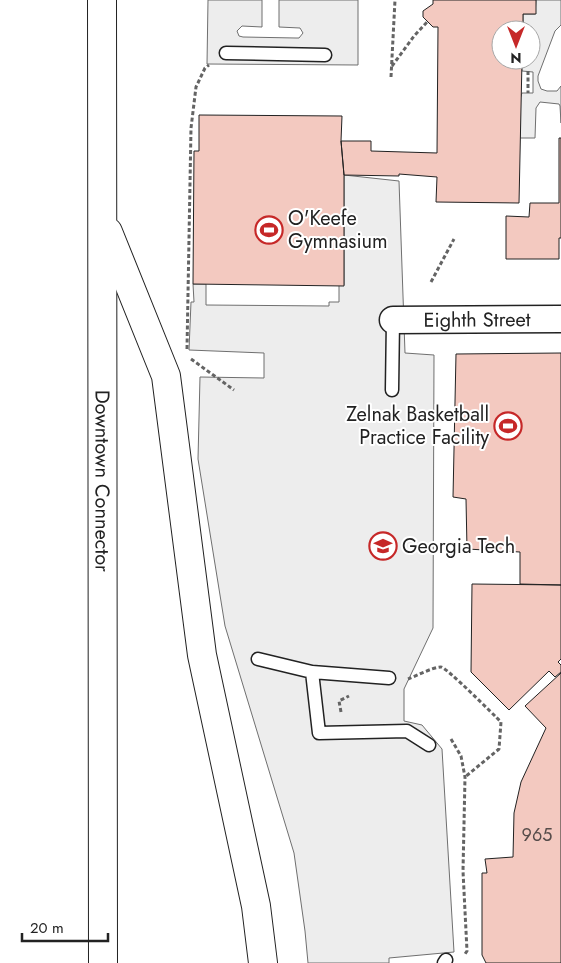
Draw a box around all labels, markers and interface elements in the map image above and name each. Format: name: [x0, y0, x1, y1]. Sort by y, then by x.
north arrow: [491, 20, 541, 70]
text: N: [510, 48, 522, 68]
place label: O'Keefe Gymnasium: [288, 204, 388, 256]
sports icon: O'Keefe Gymnasium: [254, 215, 284, 245]
street label: Eighth Street: [423, 305, 531, 334]
street label: Downtown Connector: [88, 390, 117, 572]
place label: Zelnak Basketball Practice Facility: [346, 400, 489, 452]
sports icon: Zelnak Basketball Practice Facility: [493, 411, 523, 441]
school or university icon: Georgia Tech: [368, 531, 398, 561]
place label: Georgia Tech: [402, 532, 515, 561]
house number: 965: [522, 822, 552, 848]
scale bar: [22, 910, 109, 942]
text: 20 m: [30, 917, 64, 939]

